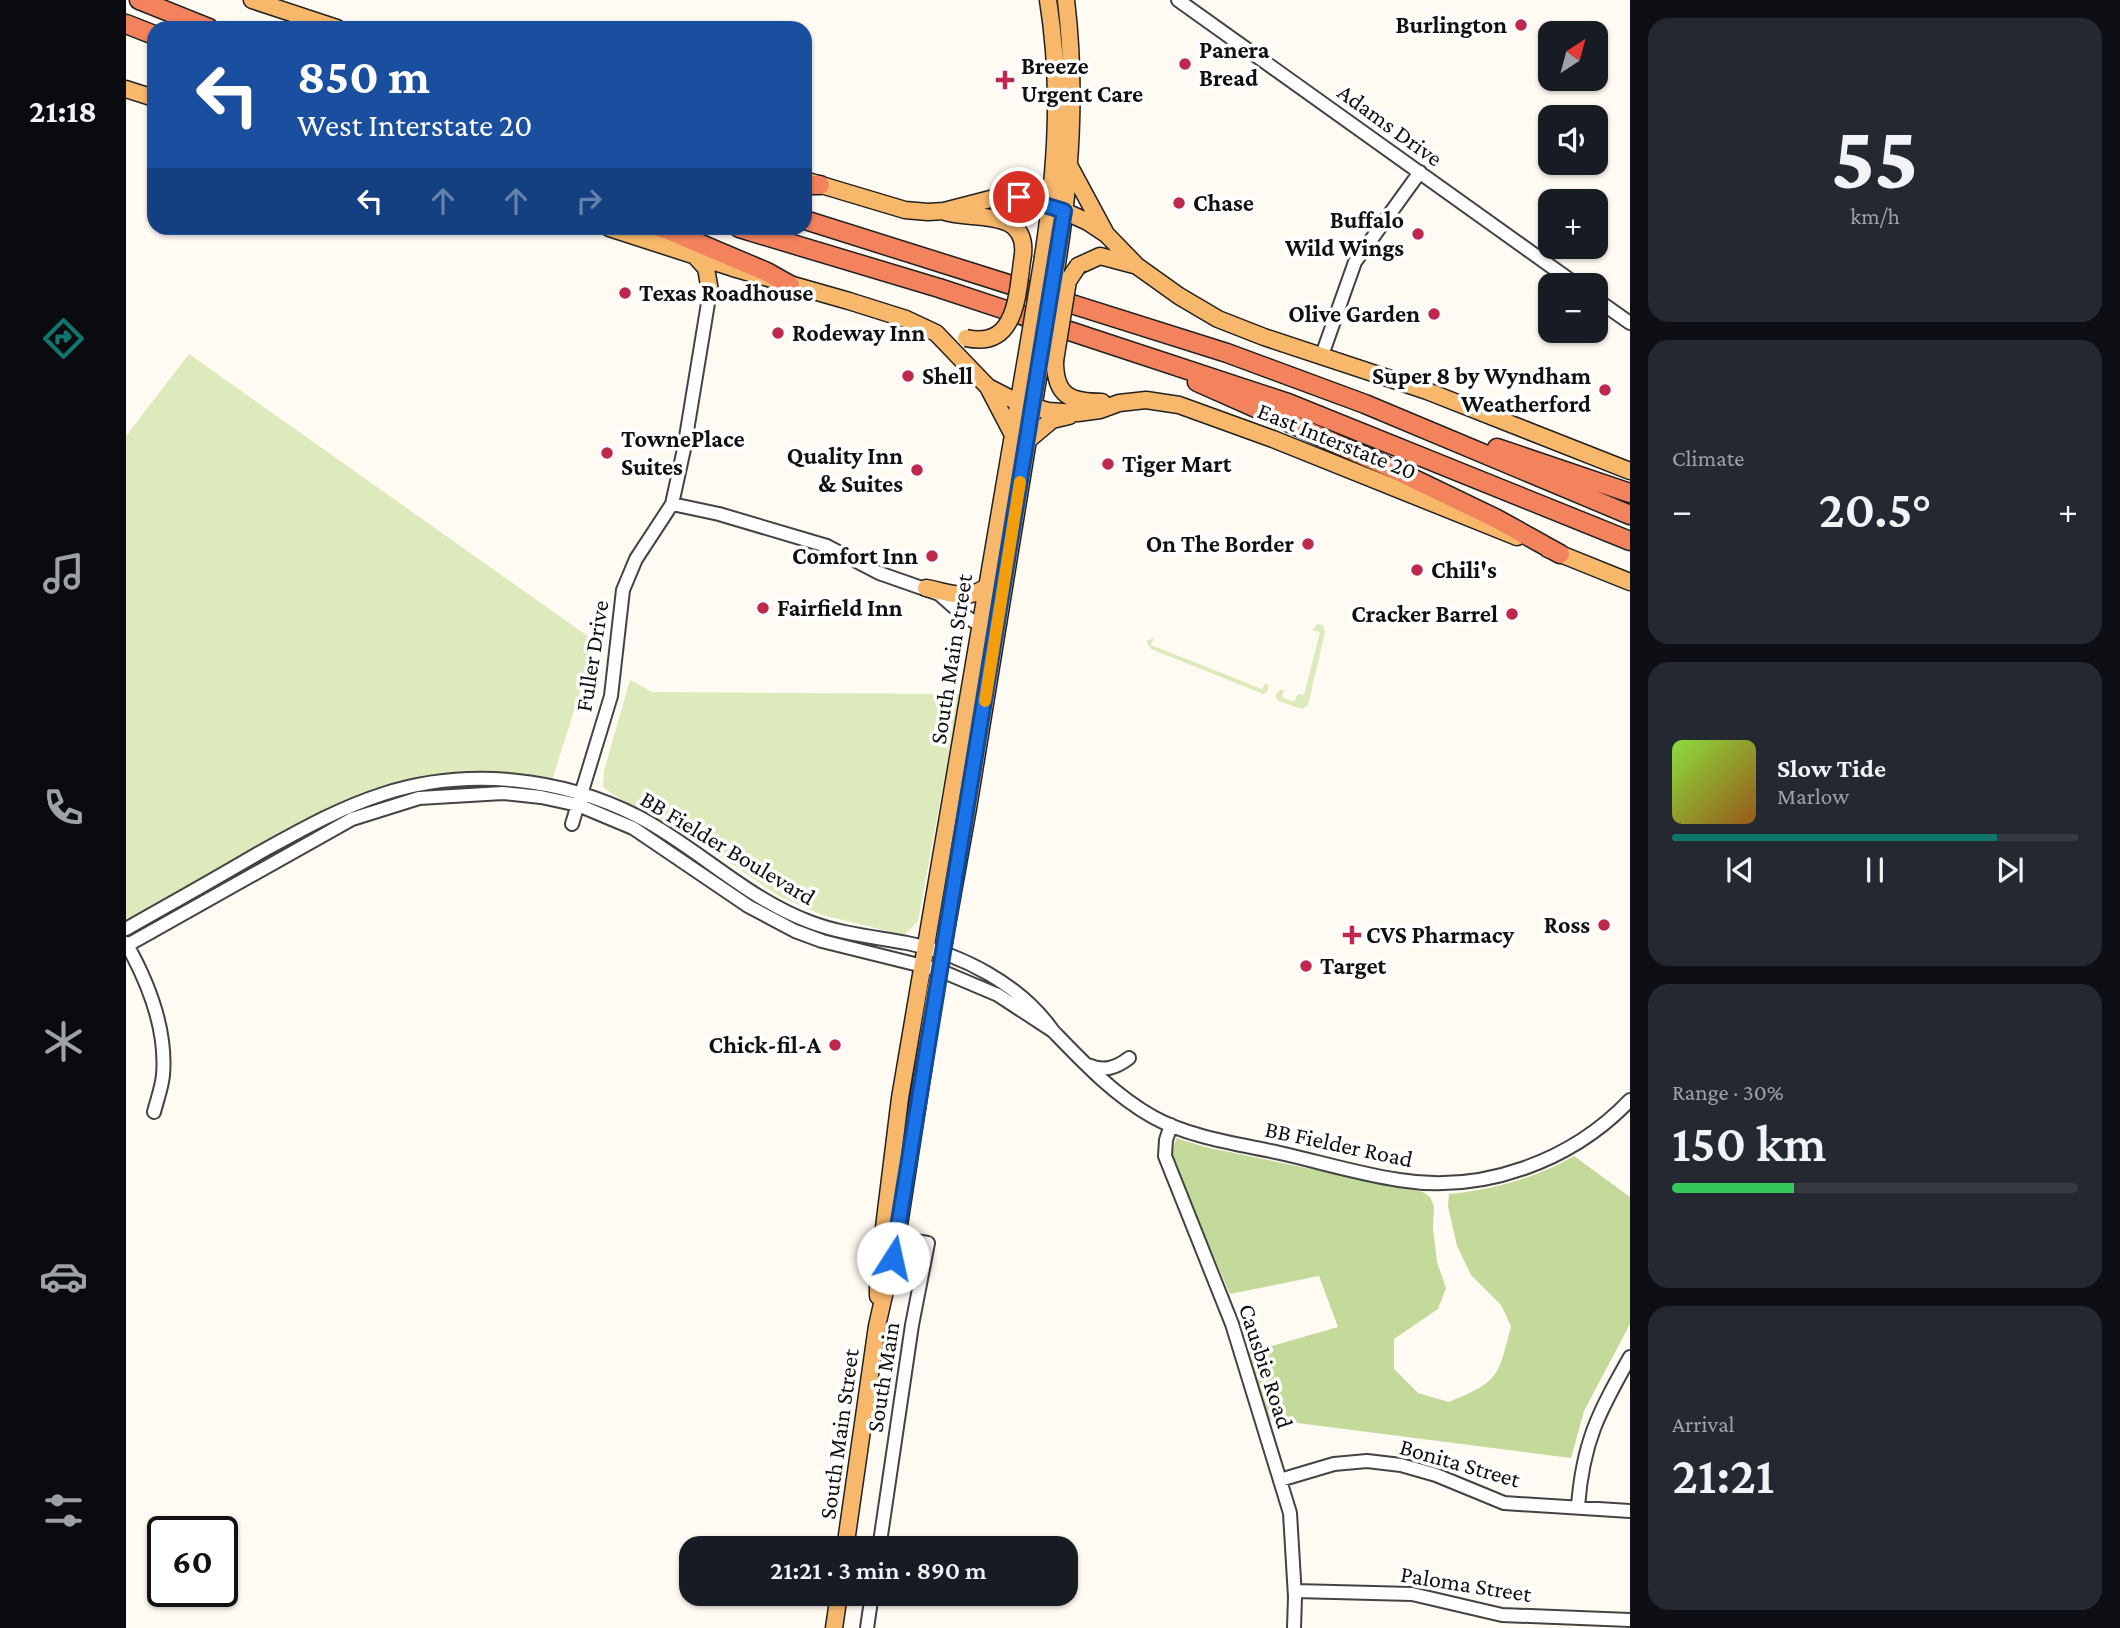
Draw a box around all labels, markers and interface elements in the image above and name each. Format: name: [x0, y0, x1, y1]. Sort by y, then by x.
place label: Burlington: [1395, 11, 1507, 38]
marker: Burlington: [1513, 17, 1529, 33]
north arrow: [1538, 21, 1608, 91]
map controls: [1538, 21, 1608, 343]
place label: Panera Bread: [1199, 36, 1270, 91]
icon: left: [182, 49, 273, 140]
text: 850 m: [297, 49, 430, 104]
place label: Breeze Urgent Care: [1021, 52, 1143, 107]
marker: Panera Bread: [1177, 56, 1193, 72]
marker: Breeze Urgent Care: [995, 70, 1015, 90]
street label: Adams Drive: [1333, 78, 1448, 172]
text: 21:18: [29, 93, 97, 129]
button: sound: [1538, 105, 1608, 175]
text: 55: [1831, 106, 1919, 208]
text: West Interstate 20: [297, 107, 532, 143]
pin: [989, 167, 1049, 227]
icon: arrive: [1000, 178, 1038, 216]
icon: left: [351, 182, 389, 220]
icon: ahead: [424, 182, 462, 220]
icon: ahead: [497, 182, 535, 220]
icon: right: [570, 182, 608, 220]
place label: Chase: [1193, 189, 1254, 216]
button: +: [1538, 189, 1608, 259]
marker: Chase: [1171, 195, 1187, 211]
text: km/h: [1850, 203, 1900, 229]
place label: Buffalo Wild Wings: [1284, 206, 1404, 261]
marker: Buffalo Wild Wings: [1410, 226, 1426, 242]
button: −: [1538, 273, 1608, 343]
place label: Texas Roadhouse: [639, 279, 814, 306]
marker: Texas Roadhouse: [617, 285, 633, 301]
place label: Olive Garden: [1288, 300, 1420, 327]
marker: Olive Garden: [1426, 306, 1442, 322]
icon: directions: [39, 314, 88, 363]
place label: Rodeway Inn: [792, 319, 925, 346]
marker: Rodeway Inn: [770, 325, 786, 341]
place label: Shell: [922, 362, 973, 389]
place label: Super 8 by Wyndham Weatherford: [1372, 362, 1592, 417]
marker: Shell: [900, 368, 916, 384]
marker: Super 8 by Wyndham Weatherford: [1597, 382, 1613, 398]
street label: East Interstate 20: [1254, 396, 1421, 485]
place label: TownePlace Suites: [621, 425, 745, 480]
place label: Quality Inn & Suites: [787, 442, 903, 497]
marker: TownePlace Suites: [599, 445, 615, 461]
text: Climate: [1672, 445, 1744, 471]
place label: Tiger Mart: [1122, 450, 1232, 477]
marker: Tiger Mart: [1100, 456, 1116, 472]
marker: Quality Inn & Suites: [909, 462, 925, 478]
text: 20.5°: [1819, 480, 1931, 538]
text: −: [1672, 489, 1692, 531]
text: +: [2058, 489, 2078, 531]
place label: On The Border: [1146, 530, 1294, 557]
marker: On The Border: [1300, 536, 1316, 552]
place label: Comfort Inn: [792, 542, 918, 569]
marker: Comfort Inn: [924, 548, 940, 564]
icon: music: [39, 549, 88, 598]
place label: Chili's: [1431, 556, 1497, 583]
marker: Chili's: [1409, 562, 1425, 578]
street label: South Main Street: [924, 571, 977, 746]
place label: Fairfield Inn: [777, 594, 903, 621]
street label: Fuller Drive: [569, 598, 614, 714]
marker: Fairfield Inn: [755, 600, 771, 616]
place label: Cracker Barrel: [1351, 600, 1498, 627]
marker: Cracker Barrel: [1504, 606, 1520, 622]
text: Slow Tide: [1777, 754, 1886, 783]
icon: phone: [39, 783, 88, 832]
text: Marlow: [1777, 783, 1849, 809]
street label: BB Fielder Boulevard: [636, 785, 821, 911]
icon: previous: [1721, 851, 1759, 889]
icon: pause: [1856, 851, 1894, 889]
icon: next: [1991, 851, 2029, 889]
place label: Ross: [1544, 911, 1590, 938]
marker: Ross: [1596, 917, 1612, 933]
place label: CVS Pharmacy: [1366, 921, 1515, 948]
marker: CVS Pharmacy: [1344, 927, 1360, 943]
place label: Target: [1320, 952, 1387, 979]
marker: Target: [1298, 958, 1314, 974]
icon: climate: [39, 1017, 88, 1066]
place label: Chick-fil-A: [709, 1031, 822, 1058]
marker: Chick-fil-A: [827, 1037, 843, 1053]
text: Range · 30%: [1672, 1079, 1784, 1105]
text: 150 km: [1672, 1114, 1827, 1172]
street label: BB Fielder Road: [1263, 1115, 1416, 1172]
position arrow: [856, 1221, 930, 1295]
icon: car: [39, 1252, 88, 1301]
street label: Causbie Road: [1234, 1300, 1299, 1432]
street label: South Main: [860, 1320, 905, 1434]
street label: South Main Street: [813, 1346, 864, 1521]
text: Arrival: [1672, 1411, 1735, 1437]
street label: Bonita Street: [1397, 1432, 1524, 1493]
text: 21:21: [1672, 1446, 1774, 1504]
icon: filters: [39, 1486, 88, 1535]
speed limit sign: 60: [147, 1516, 238, 1607]
text: 21:21 · 3 min · 890 m: [770, 1556, 987, 1585]
street label: Paloma Street: [1399, 1560, 1534, 1607]

